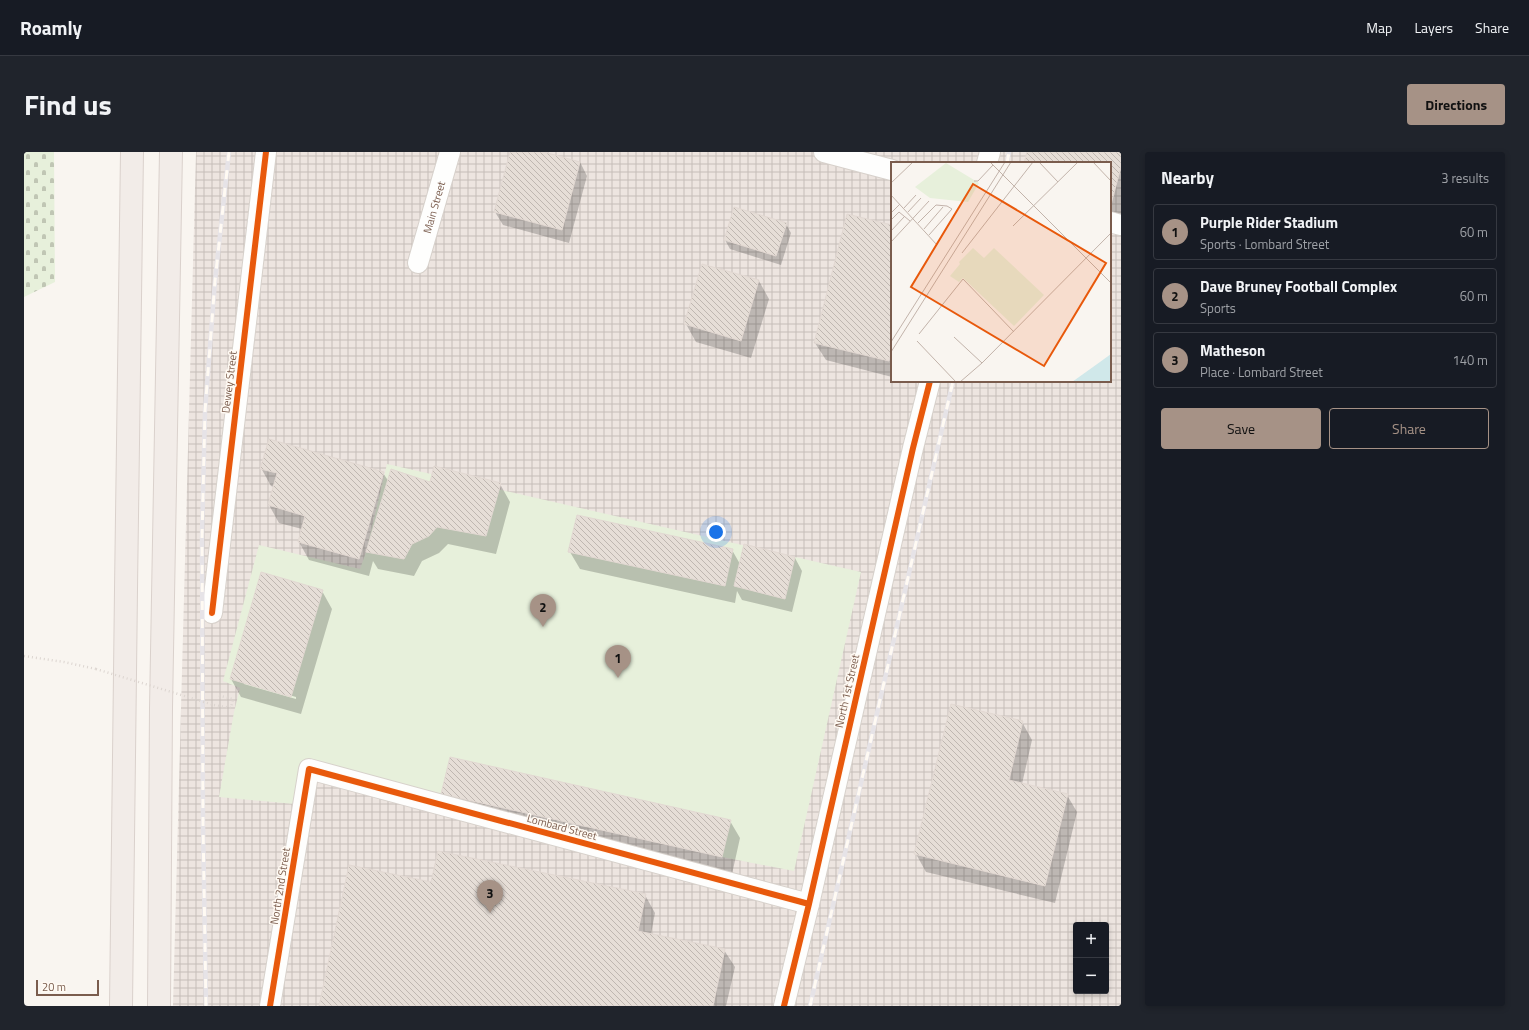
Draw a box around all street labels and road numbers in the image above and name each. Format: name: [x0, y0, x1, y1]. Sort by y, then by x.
street label: Main Street: [419, 179, 449, 235]
street label: Dewey Street: [217, 350, 241, 414]
street label: North 1st Street: [831, 652, 863, 729]
street label: Lombard Street: [525, 810, 599, 844]
street label: North 2nd Street: [266, 846, 294, 926]

